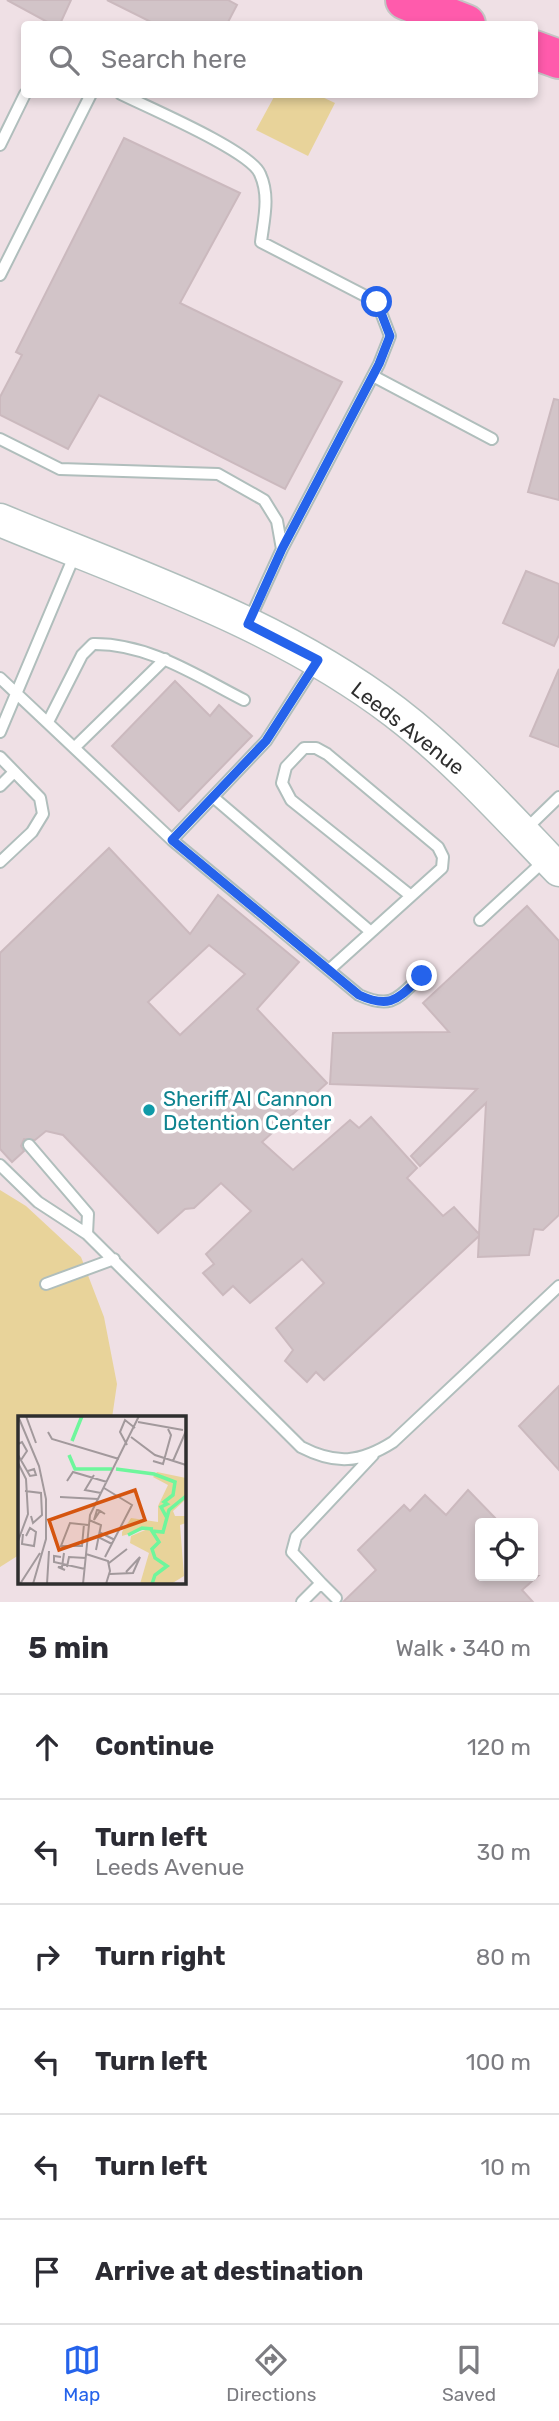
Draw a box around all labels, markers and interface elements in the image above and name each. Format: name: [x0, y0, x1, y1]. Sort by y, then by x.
search box: [21, 21, 538, 98]
icon: search: [45, 41, 83, 79]
text: Search here: [101, 44, 247, 75]
route start: [361, 286, 392, 317]
street label: Leeds Avenue: [347, 676, 469, 780]
route end: [406, 960, 437, 991]
place label: Sheriff Al Cannon Detention Center: [163, 1086, 332, 1135]
marker: Sheriff Al Cannon Detention Center: [141, 1102, 157, 1118]
inset map: [18, 1416, 186, 1584]
map controls: [475, 1518, 538, 1581]
button: locate: [475, 1518, 538, 1581]
text: 5 min: [28, 1630, 109, 1666]
text: Walk · 340 m: [396, 1634, 531, 1662]
icon: ahead: [28, 1728, 66, 1766]
text: Continue: [95, 1731, 214, 1762]
text: 120 m: [467, 1733, 531, 1761]
text: Turn left: [95, 1822, 207, 1853]
icon: left: [28, 1833, 66, 1871]
text: 30 m: [476, 1838, 531, 1866]
text: Leeds Avenue: [95, 1853, 244, 1881]
icon: right: [28, 1938, 66, 1976]
text: Turn right: [95, 1941, 225, 1972]
text: 80 m: [476, 1943, 531, 1971]
icon: left: [28, 2043, 66, 2081]
text: Turn left: [95, 2046, 207, 2077]
text: 100 m: [466, 2048, 531, 2076]
icon: left: [28, 2148, 66, 2186]
text: Turn left: [95, 2151, 207, 2182]
text: 10 m: [480, 2153, 531, 2181]
icon: arrive: [28, 2253, 66, 2291]
text: Arrive at destination: [95, 2256, 363, 2287]
tab: Map: [63, 2341, 101, 2406]
tab: Directions: [226, 2341, 316, 2406]
tab: Saved: [442, 2341, 496, 2406]

